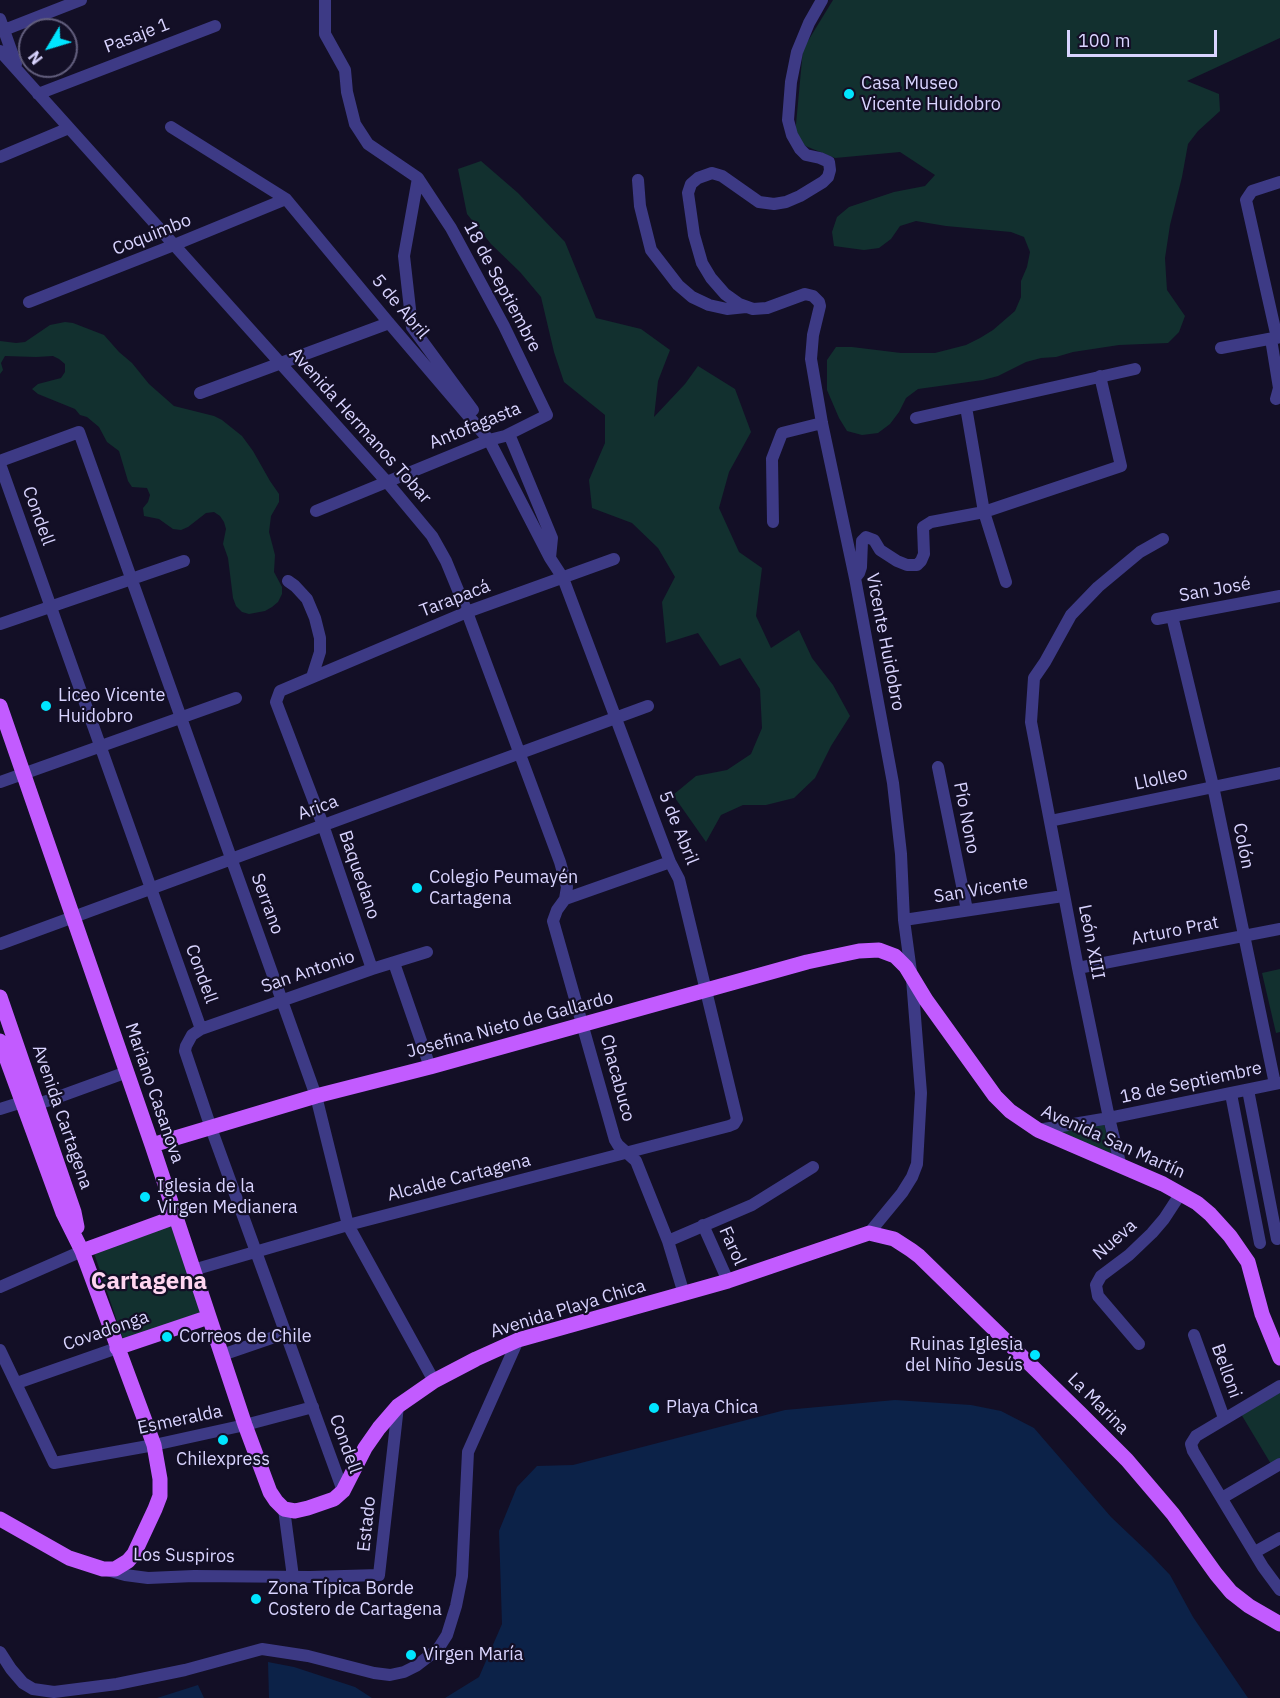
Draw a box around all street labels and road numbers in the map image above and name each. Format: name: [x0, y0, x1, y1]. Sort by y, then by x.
street label: Pasaje 1: [101, 14, 173, 58]
street label: Coquimbo: [110, 210, 194, 260]
street label: 18 de Septiembre: [459, 218, 545, 356]
street label: 5 de Abril: [367, 270, 433, 344]
street label: Avenida Hermanos Tobar: [284, 344, 436, 508]
street label: Antofagasta: [426, 398, 524, 454]
street label: Condell: [17, 483, 59, 549]
street label: Vicente Huidobro: [861, 571, 909, 713]
street label: San José: [1177, 573, 1253, 607]
street label: Tarapacá: [417, 576, 493, 622]
street label: Llolleo: [1133, 763, 1189, 795]
street label: Pío Nono: [948, 780, 984, 856]
street label: 5 de Abril: [653, 788, 703, 868]
street label: Arica: [295, 791, 341, 825]
street label: Colón: [1228, 821, 1258, 871]
street label: Baquedano: [334, 828, 384, 922]
street label: Serrano: [246, 871, 288, 937]
street label: San Vicente: [932, 872, 1030, 908]
street label: León XIII: [1073, 903, 1109, 981]
street label: Arturo Prat: [1129, 912, 1221, 950]
street label: Condell: [180, 941, 222, 1007]
street label: San Antonio: [258, 946, 358, 998]
street label: Josefina Nieto de Gallardo: [404, 987, 616, 1063]
street label: Mariano Casanova: [120, 1020, 188, 1166]
street label: Chacabuco: [595, 1032, 639, 1124]
street label: Avenida Cartagena: [27, 1042, 97, 1192]
street label: 18 de Septiembre: [1118, 1057, 1264, 1109]
street label: Avenida San Martín: [1038, 1101, 1188, 1183]
street label: Alcalde Cartagena: [385, 1150, 533, 1206]
street label: Nueva: [1089, 1215, 1141, 1265]
street label: Farol: [714, 1223, 750, 1269]
street label: Avenida Playa Chica: [488, 1275, 648, 1343]
street label: Covadonga: [60, 1306, 152, 1356]
street label: Belloni: [1206, 1341, 1246, 1401]
street label: La Marina: [1063, 1369, 1133, 1439]
street label: Esmeralda: [136, 1401, 224, 1439]
street label: Condell: [324, 1411, 366, 1477]
street label: Estado: [353, 1495, 381, 1553]
street label: Los Suspiros: [133, 1544, 235, 1568]

